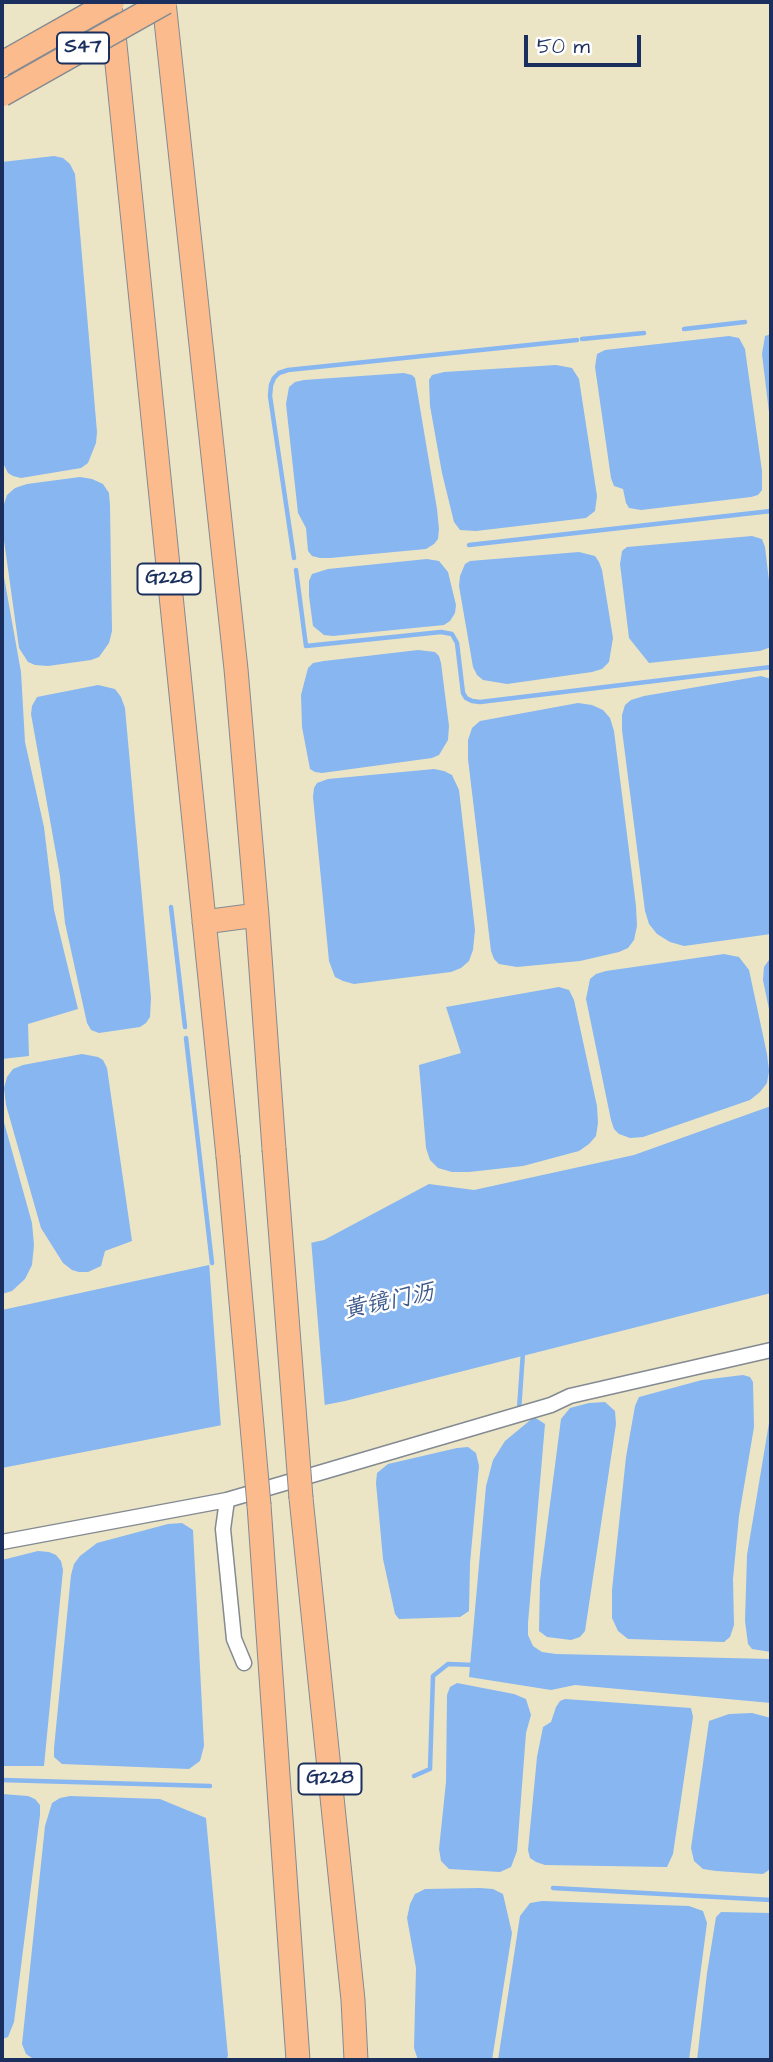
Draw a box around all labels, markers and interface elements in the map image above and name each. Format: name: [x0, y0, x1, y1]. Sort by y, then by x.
scale bar: [528, 21, 645, 65]
road number: S47: [57, 32, 109, 64]
text: 50 m: [537, 32, 590, 61]
road number: G228: [138, 564, 200, 594]
water label: 黄镜门沥: [341, 1280, 437, 1326]
road number: G228: [298, 1764, 362, 1794]

